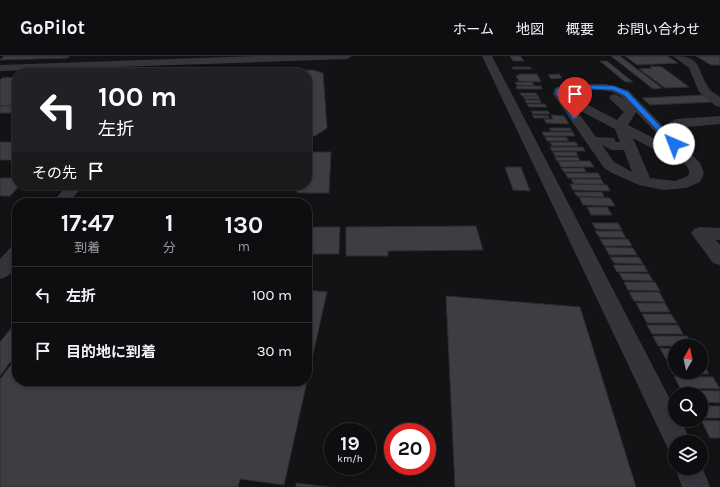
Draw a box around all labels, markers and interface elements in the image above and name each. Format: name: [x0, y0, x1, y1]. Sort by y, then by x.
text: GoPilot: [20, 17, 85, 39]
text: ホーム: [452, 21, 494, 38]
text: 地図: [516, 21, 544, 38]
text: 概要: [566, 21, 594, 38]
text: お問い合わせ: [616, 21, 700, 38]
pin: [558, 77, 592, 118]
text: 100 m: [98, 80, 177, 113]
icon: arrive: [564, 83, 586, 105]
icon: left: [32, 84, 84, 136]
text: 左折: [98, 118, 134, 140]
position arrow: [653, 123, 695, 165]
icon: arrive: [85, 160, 107, 182]
text: その先: [32, 164, 77, 182]
text: 17:47: [61, 209, 114, 237]
text: 1: [165, 209, 174, 237]
text: 130: [225, 211, 263, 239]
text: m: [238, 239, 250, 254]
text: 到着: [74, 240, 100, 255]
text: 分: [163, 240, 176, 255]
icon: left: [32, 284, 54, 306]
text: 100 m: [252, 286, 292, 304]
text: 左折: [66, 287, 96, 305]
north arrow: [668, 339, 708, 379]
map controls: [668, 339, 708, 475]
icon: arrive: [32, 340, 54, 362]
text: 30 m: [257, 342, 292, 360]
text: 目的地に到着: [66, 343, 156, 361]
button: search: [668, 387, 708, 427]
speed limit sign: 20: [384, 423, 436, 475]
text: 19: [340, 432, 360, 455]
button: layers: [668, 435, 708, 475]
text: km/h: [337, 453, 363, 465]

